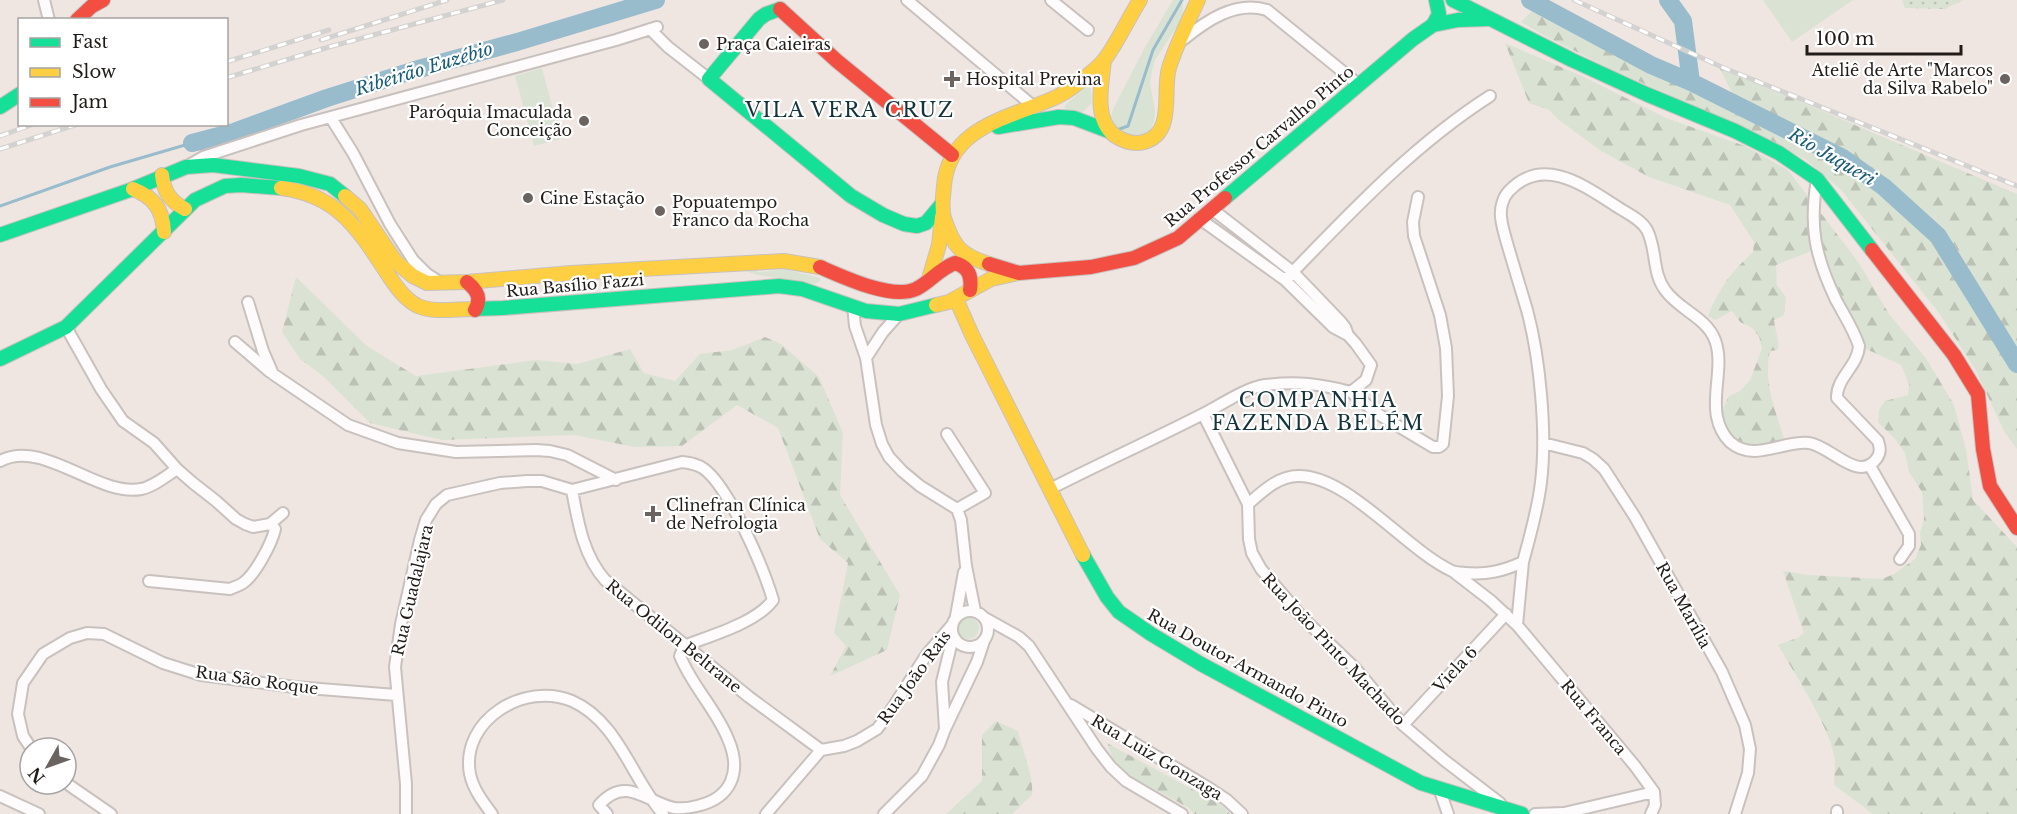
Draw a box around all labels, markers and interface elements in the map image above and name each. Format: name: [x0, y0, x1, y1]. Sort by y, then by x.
legend: [18, 18, 228, 126]
scale bar: [1807, 18, 1962, 56]
text: 100 m: [1816, 28, 1874, 50]
text: Fast: [72, 31, 109, 53]
place label: Praça Caieiras: [716, 34, 831, 54]
marker: Praça Caieiras: [697, 37, 711, 51]
water label: Ribeirão Euzébio: [351, 38, 496, 101]
place label: Ateliê de Arte "Marcos da Silva Rabelo": [1811, 60, 1993, 98]
text: Slow: [72, 61, 117, 83]
street label: Rua Professor Carvalho Pinto: [1160, 61, 1358, 231]
place label: Hospital Previna: [966, 69, 1102, 89]
marker: Hospital Previna: [943, 70, 961, 88]
marker: Ateliê de Arte "Marcos da Silva Rabelo": [1998, 72, 2012, 86]
text: Jam: [70, 91, 108, 113]
district label: VILA VERA CRUZ: [744, 98, 955, 122]
place label: Paróquia Imaculada Conceição: [409, 102, 572, 140]
marker: Paróquia Imaculada Conceição: [577, 114, 591, 128]
water label: Rio Juqueri: [1784, 123, 1880, 191]
place label: Cine Estação: [540, 188, 645, 208]
marker: Cine Estação: [521, 191, 535, 205]
place label: Popuatempo Franco da Rocha: [672, 192, 809, 230]
marker: Popuatempo Franco da Rocha: [653, 204, 667, 218]
street label: Rua Basílio Fazzi: [505, 269, 645, 301]
district label: COMPANHIA FAZENDA BELÉM: [1211, 388, 1425, 435]
place label: Clinefran Clínica de Nefrologia: [666, 495, 806, 533]
marker: Clinefran Clínica de Nefrologia: [644, 505, 662, 523]
street label: Rua Guadalajara: [387, 522, 437, 658]
street label: Rua Marília: [1652, 558, 1716, 652]
street label: Rua João Pinto Machado: [1258, 569, 1410, 729]
street label: Rua Odilon Beltrane: [602, 575, 746, 697]
street label: Rua Doutor Armando Pinto: [1144, 604, 1352, 732]
street label: Rua João Rais: [873, 626, 955, 728]
street label: Viela 6: [1428, 642, 1481, 697]
street label: Rua São Roque: [194, 661, 320, 699]
street label: Rua Franca: [1557, 675, 1631, 759]
street label: Rua Luiz Gonzaga: [1088, 710, 1226, 804]
north arrow: [18, 736, 78, 796]
text: N: [24, 763, 49, 788]

